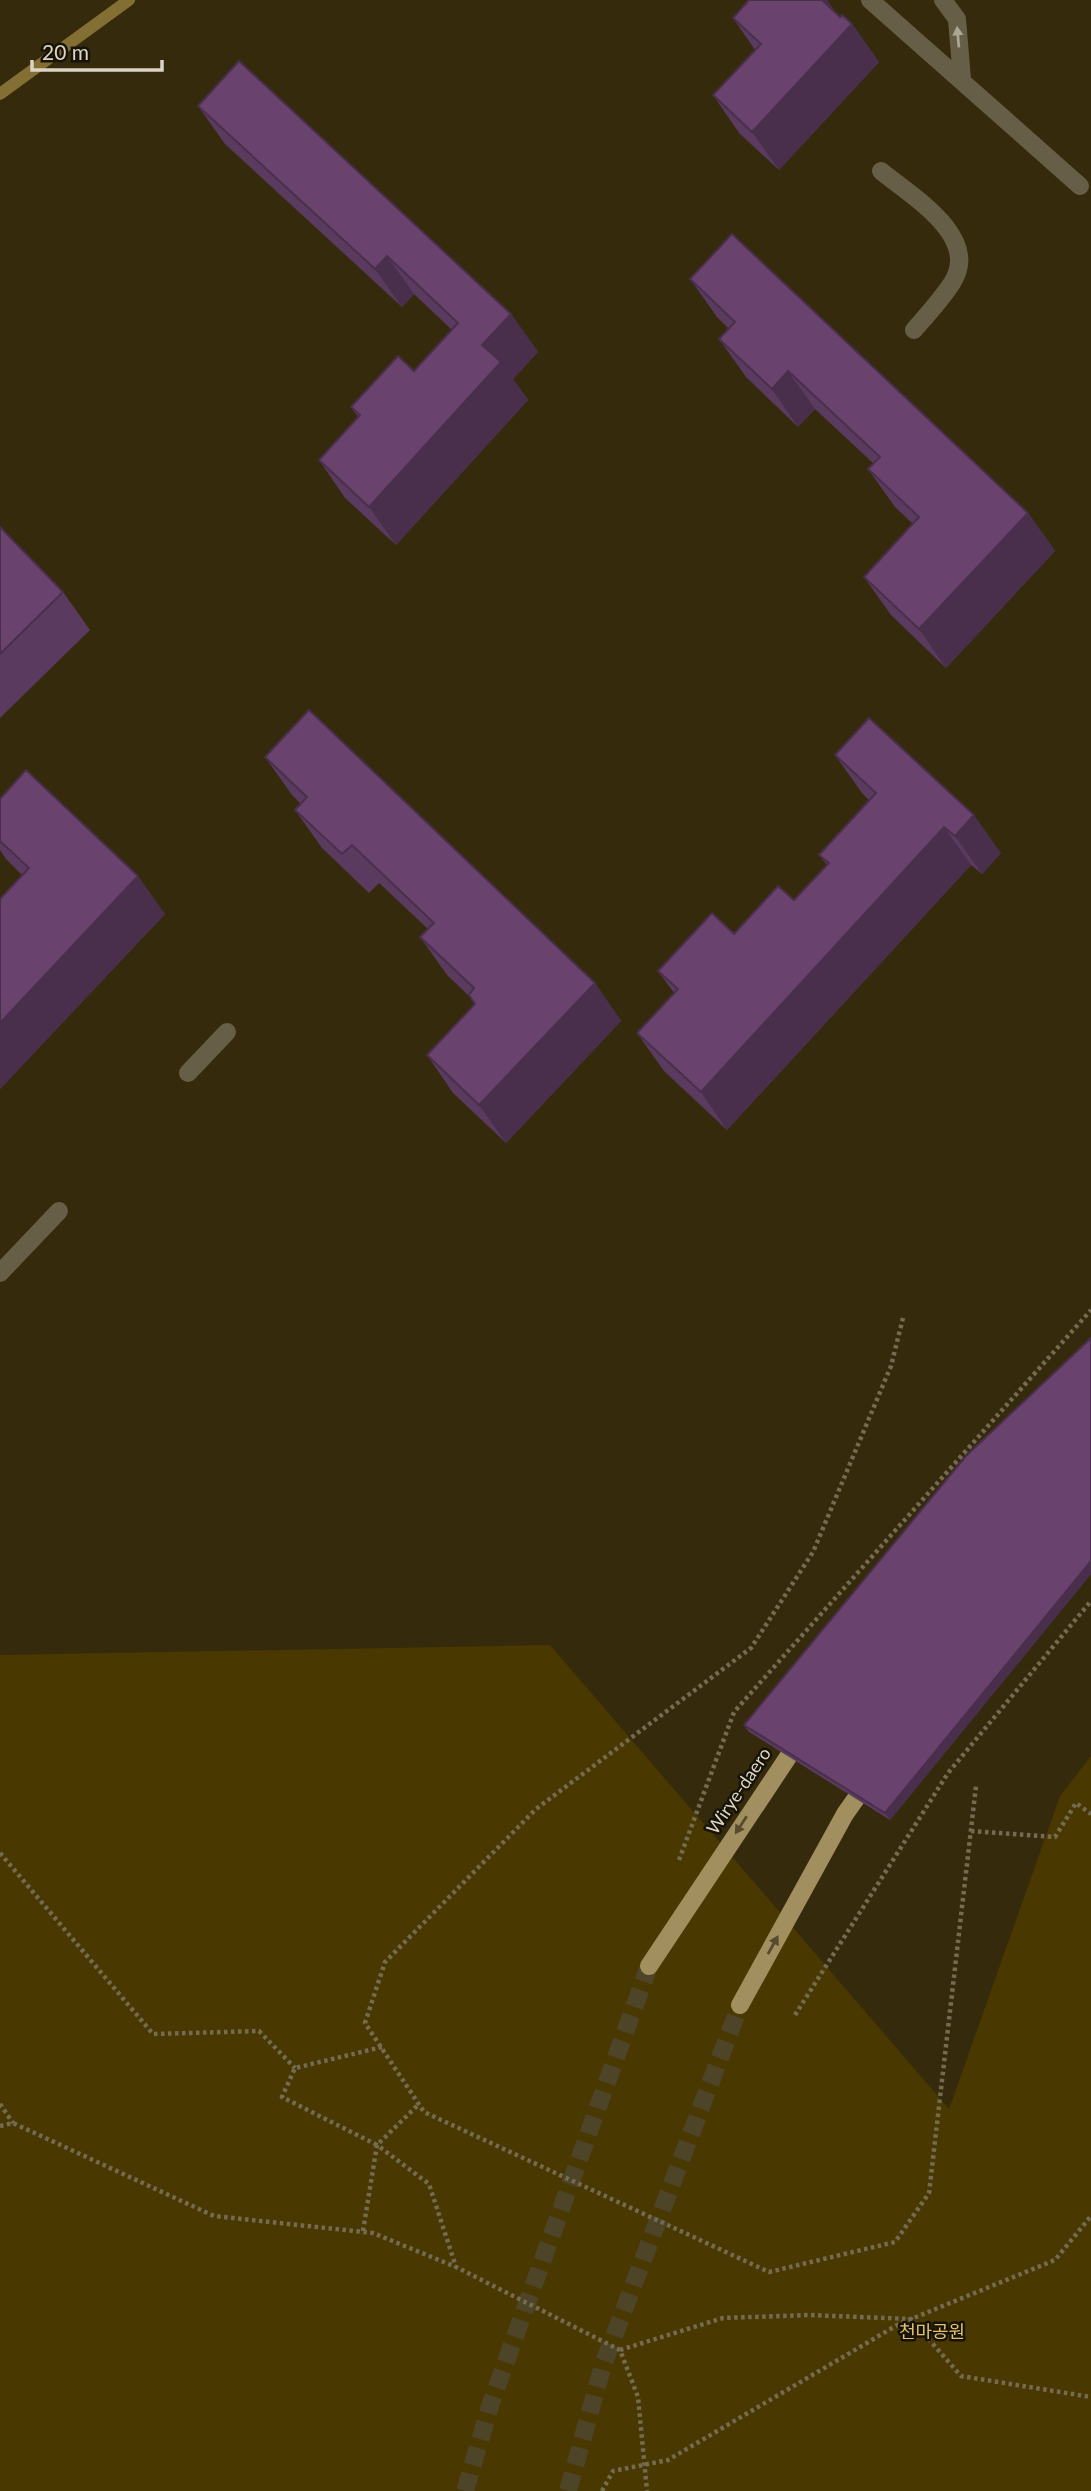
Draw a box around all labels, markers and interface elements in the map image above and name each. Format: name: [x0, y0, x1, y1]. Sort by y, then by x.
one-way arrow: [953, 26, 964, 48]
scale bar: [32, 28, 161, 72]
text: 20 m: [42, 39, 89, 64]
street label: Wirye-daero: [701, 1743, 775, 1838]
one-way arrow: [735, 1815, 748, 1835]
one-way arrow: [767, 1935, 779, 1955]
park label: 천마공원: [899, 2320, 965, 2342]

